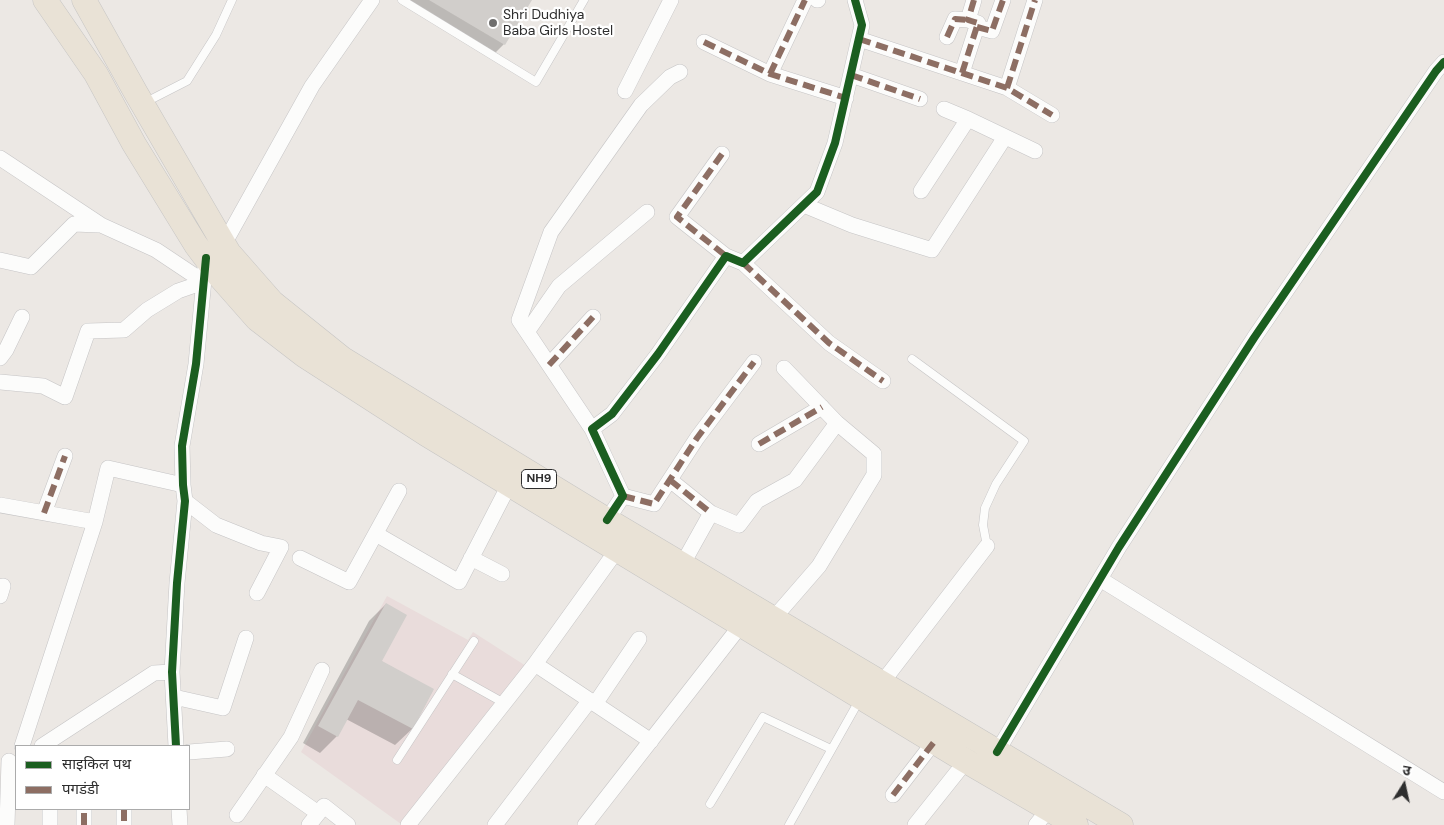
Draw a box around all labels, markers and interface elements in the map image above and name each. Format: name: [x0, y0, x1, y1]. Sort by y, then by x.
place label: Shri Dudhiya Baba Girls Hostel: [503, 7, 613, 40]
marker: Shri Dudhiya Baba Girls Hostel: [487, 17, 499, 29]
road number: NH9: [522, 469, 556, 488]
legend: [15, 745, 190, 810]
text: साइकिल पथ: [62, 754, 131, 774]
north arrow: [1379, 760, 1429, 810]
text: उ: [1401, 761, 1412, 780]
text: पगडंडी: [62, 779, 99, 799]

